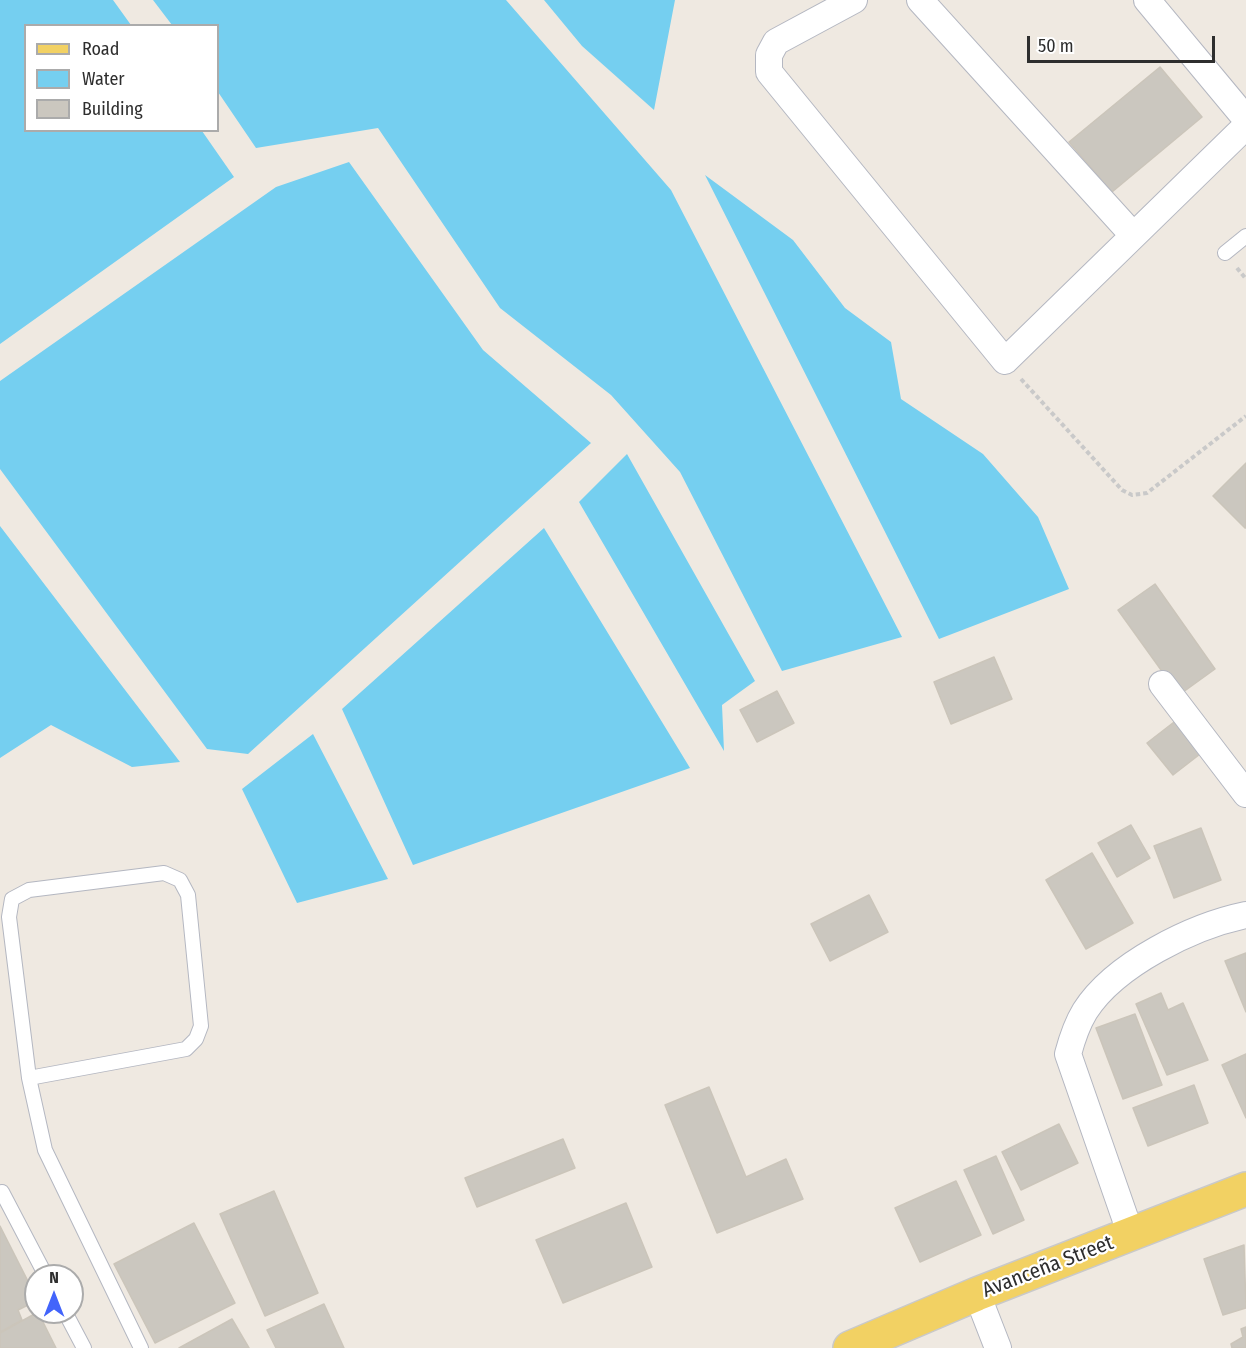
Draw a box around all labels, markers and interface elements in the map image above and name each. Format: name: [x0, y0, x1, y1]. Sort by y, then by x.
legend: [24, 24, 219, 132]
scale bar: [1030, 24, 1218, 62]
text: 50 m: [1038, 35, 1074, 57]
text: Road: [82, 38, 119, 60]
text: Water: [82, 68, 125, 90]
text: Building: [82, 98, 143, 120]
street label: Avanceña Street: [979, 1230, 1117, 1304]
north arrow: [24, 1264, 84, 1324]
text: N: [49, 1268, 59, 1287]

